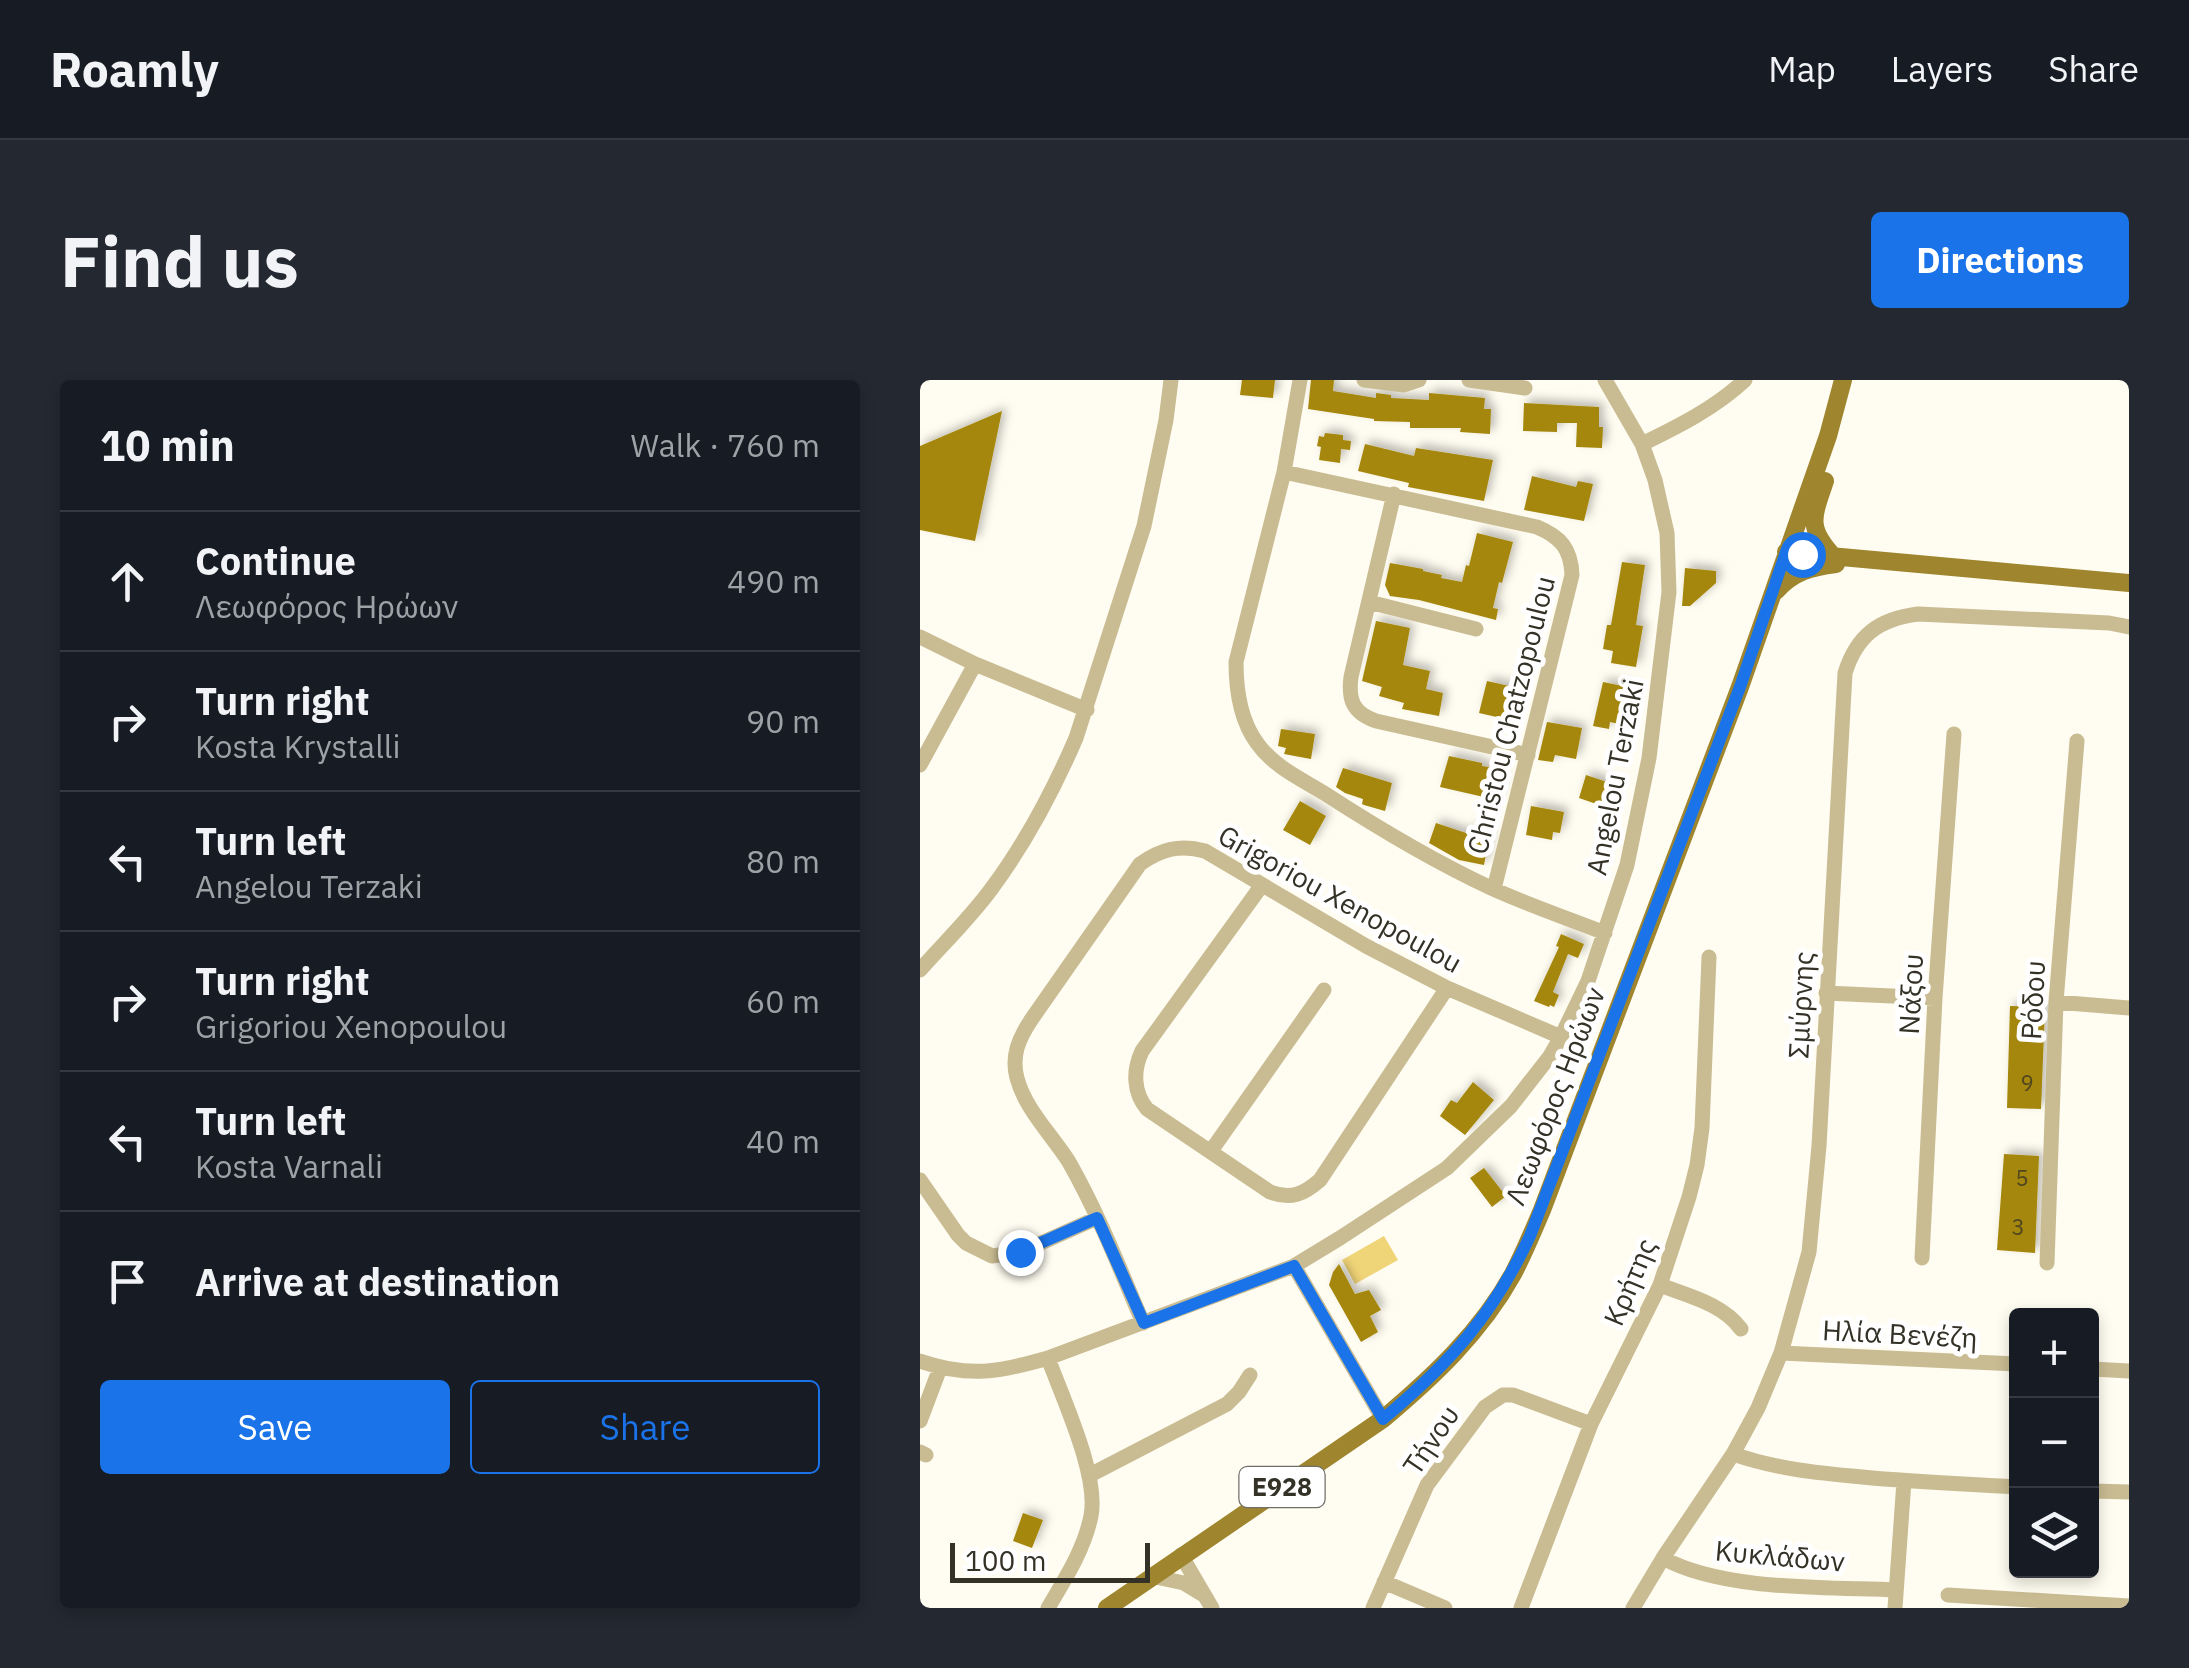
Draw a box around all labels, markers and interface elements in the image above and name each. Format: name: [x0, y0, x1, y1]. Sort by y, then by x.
text: Roamly: [50, 38, 219, 100]
text: Map: [1768, 46, 1836, 92]
text: Layers: [1891, 46, 1993, 92]
text: Share: [2048, 46, 2139, 92]
button: Directions: [1871, 212, 2129, 308]
text: Find us: [60, 215, 299, 306]
text: 10 min: [100, 418, 235, 473]
text: Walk · 760 m: [631, 424, 820, 466]
route start: [1780, 532, 1826, 578]
text: Continue: [195, 536, 356, 585]
icon: ahead: [100, 554, 155, 609]
text: 490 m: [727, 560, 820, 602]
street label: Christou Chatzopoulou: [1458, 572, 1563, 858]
text: Λεωφόρος Ηρώων: [195, 585, 458, 627]
text: Turn right: [195, 676, 370, 725]
street label: Angelou Terzaki: [1577, 676, 1652, 878]
icon: right: [100, 694, 155, 749]
text: 90 m: [746, 700, 820, 742]
text: Kosta Krystalli: [195, 725, 400, 767]
text: Turn left: [195, 816, 346, 865]
street label: Grigoriou Xenopoulou: [1212, 816, 1469, 981]
icon: left: [100, 834, 155, 889]
text: 80 m: [746, 840, 820, 882]
text: Angelou Terzaki: [195, 865, 423, 907]
street label: Σμύρνης: [1779, 950, 1822, 1059]
street label: Νάξου: [1890, 953, 1931, 1035]
text: Turn right: [195, 956, 370, 1005]
street label: Ρόδου: [2012, 959, 2053, 1041]
icon: right: [100, 974, 155, 1029]
text: 60 m: [746, 980, 820, 1022]
street label: Λεωφόρος Ηρώων: [1496, 982, 1613, 1210]
text: Grigoriou Xenopoulou: [195, 1005, 507, 1047]
house number: 9: [2020, 1068, 2034, 1097]
text: Turn left: [195, 1096, 346, 1145]
icon: left: [100, 1114, 155, 1169]
text: 40 m: [746, 1120, 820, 1162]
text: Kosta Varnali: [195, 1145, 383, 1187]
house number: 5: [2015, 1163, 2029, 1192]
house number: 3: [2011, 1212, 2025, 1241]
route end: [998, 1230, 1044, 1276]
street label: Κρήτης: [1595, 1232, 1664, 1331]
icon: arrive: [100, 1254, 155, 1309]
text: Arrive at destination: [195, 1257, 560, 1306]
map controls: [2009, 1308, 2099, 1578]
button: +: [2009, 1308, 2099, 1398]
street label: Ηλία Βενέζη: [1821, 1311, 1979, 1356]
button: Save: [100, 1380, 450, 1474]
button: Share: [470, 1380, 820, 1474]
street label: Τήνου: [1394, 1398, 1467, 1482]
button: −: [2009, 1398, 2099, 1488]
road number: E928: [1240, 1467, 1324, 1507]
button: layers: [2009, 1488, 2099, 1578]
street label: Κυκλάδων: [1714, 1531, 1846, 1580]
scale bar: [950, 1538, 1150, 1582]
text: 100 m: [965, 1542, 1046, 1579]

